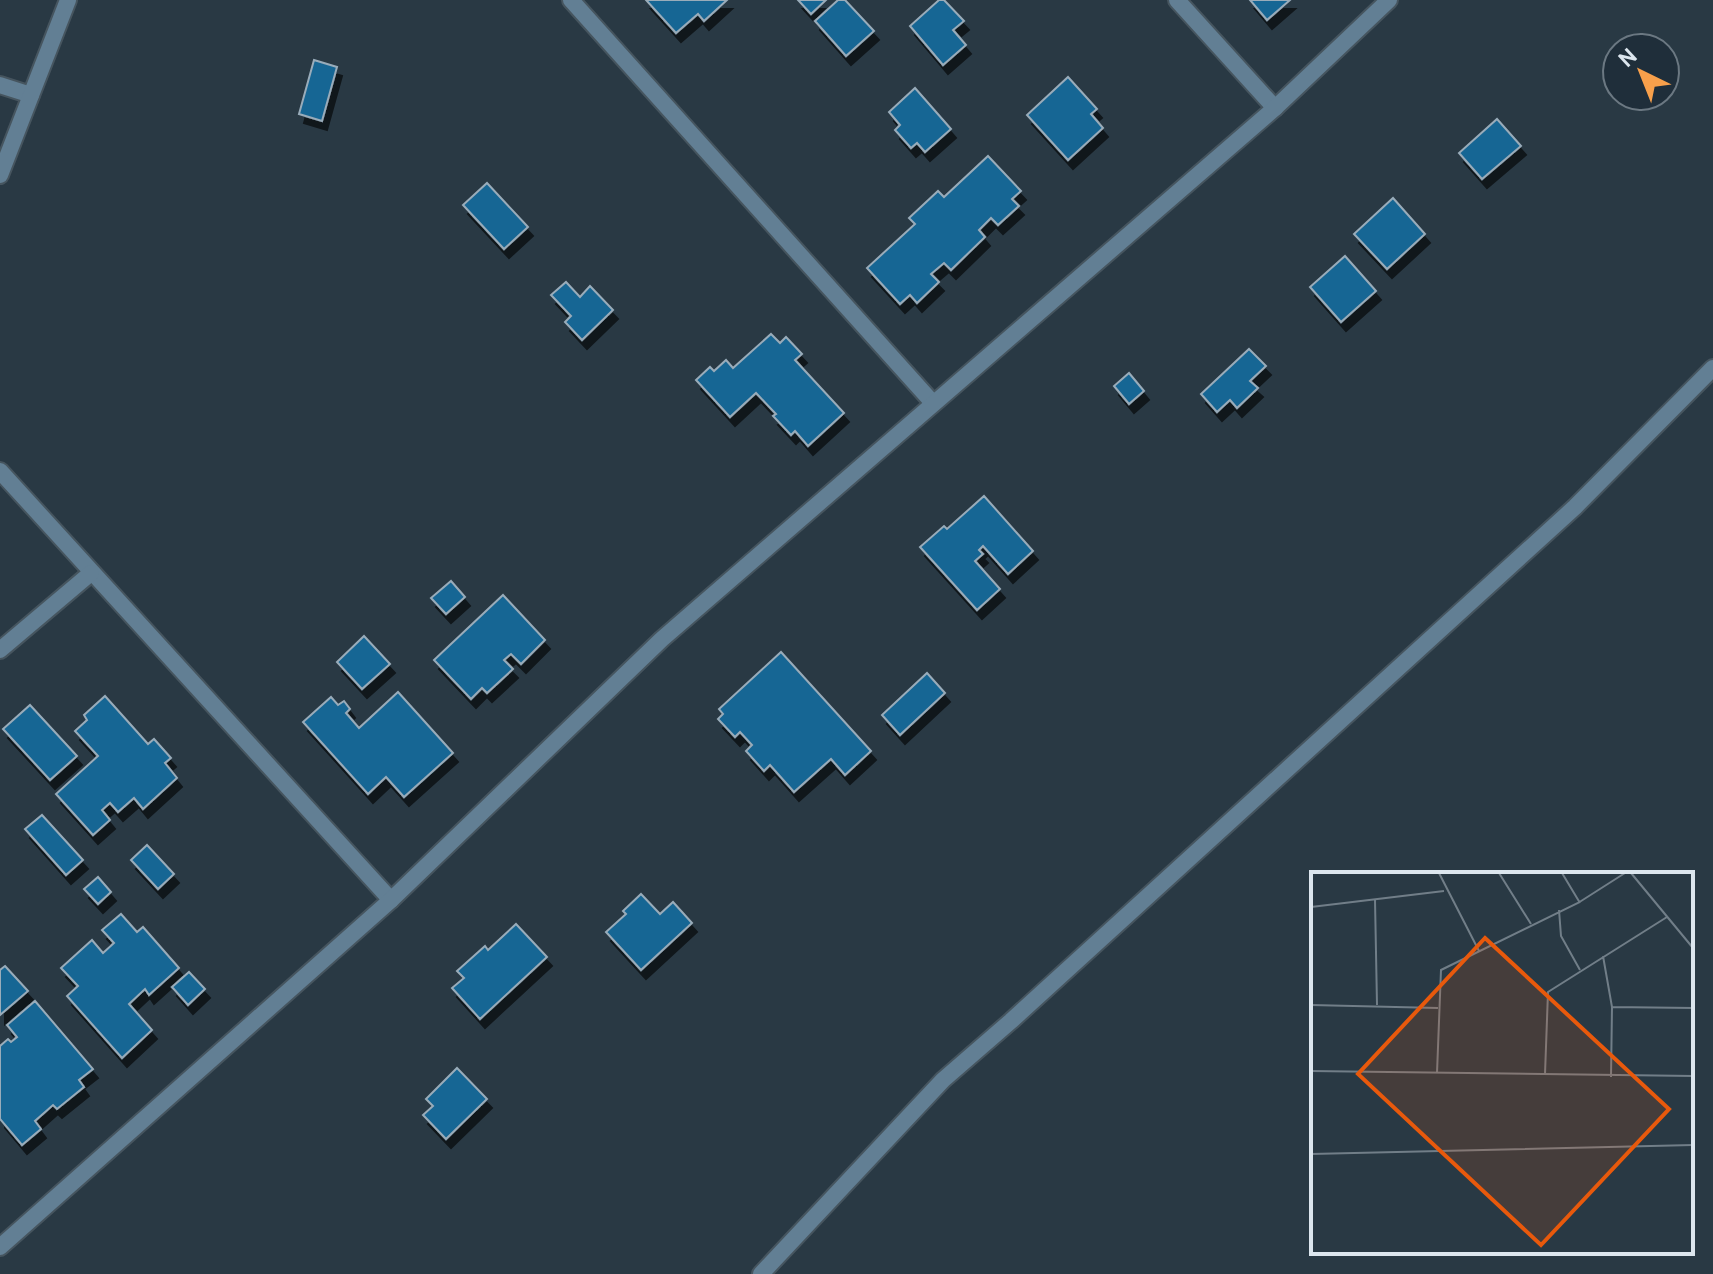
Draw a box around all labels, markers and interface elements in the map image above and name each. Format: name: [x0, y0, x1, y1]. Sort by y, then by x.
north arrow: [1601, 32, 1681, 112]
text: N: [1614, 44, 1644, 74]
inset map: [1311, 872, 1693, 1254]

